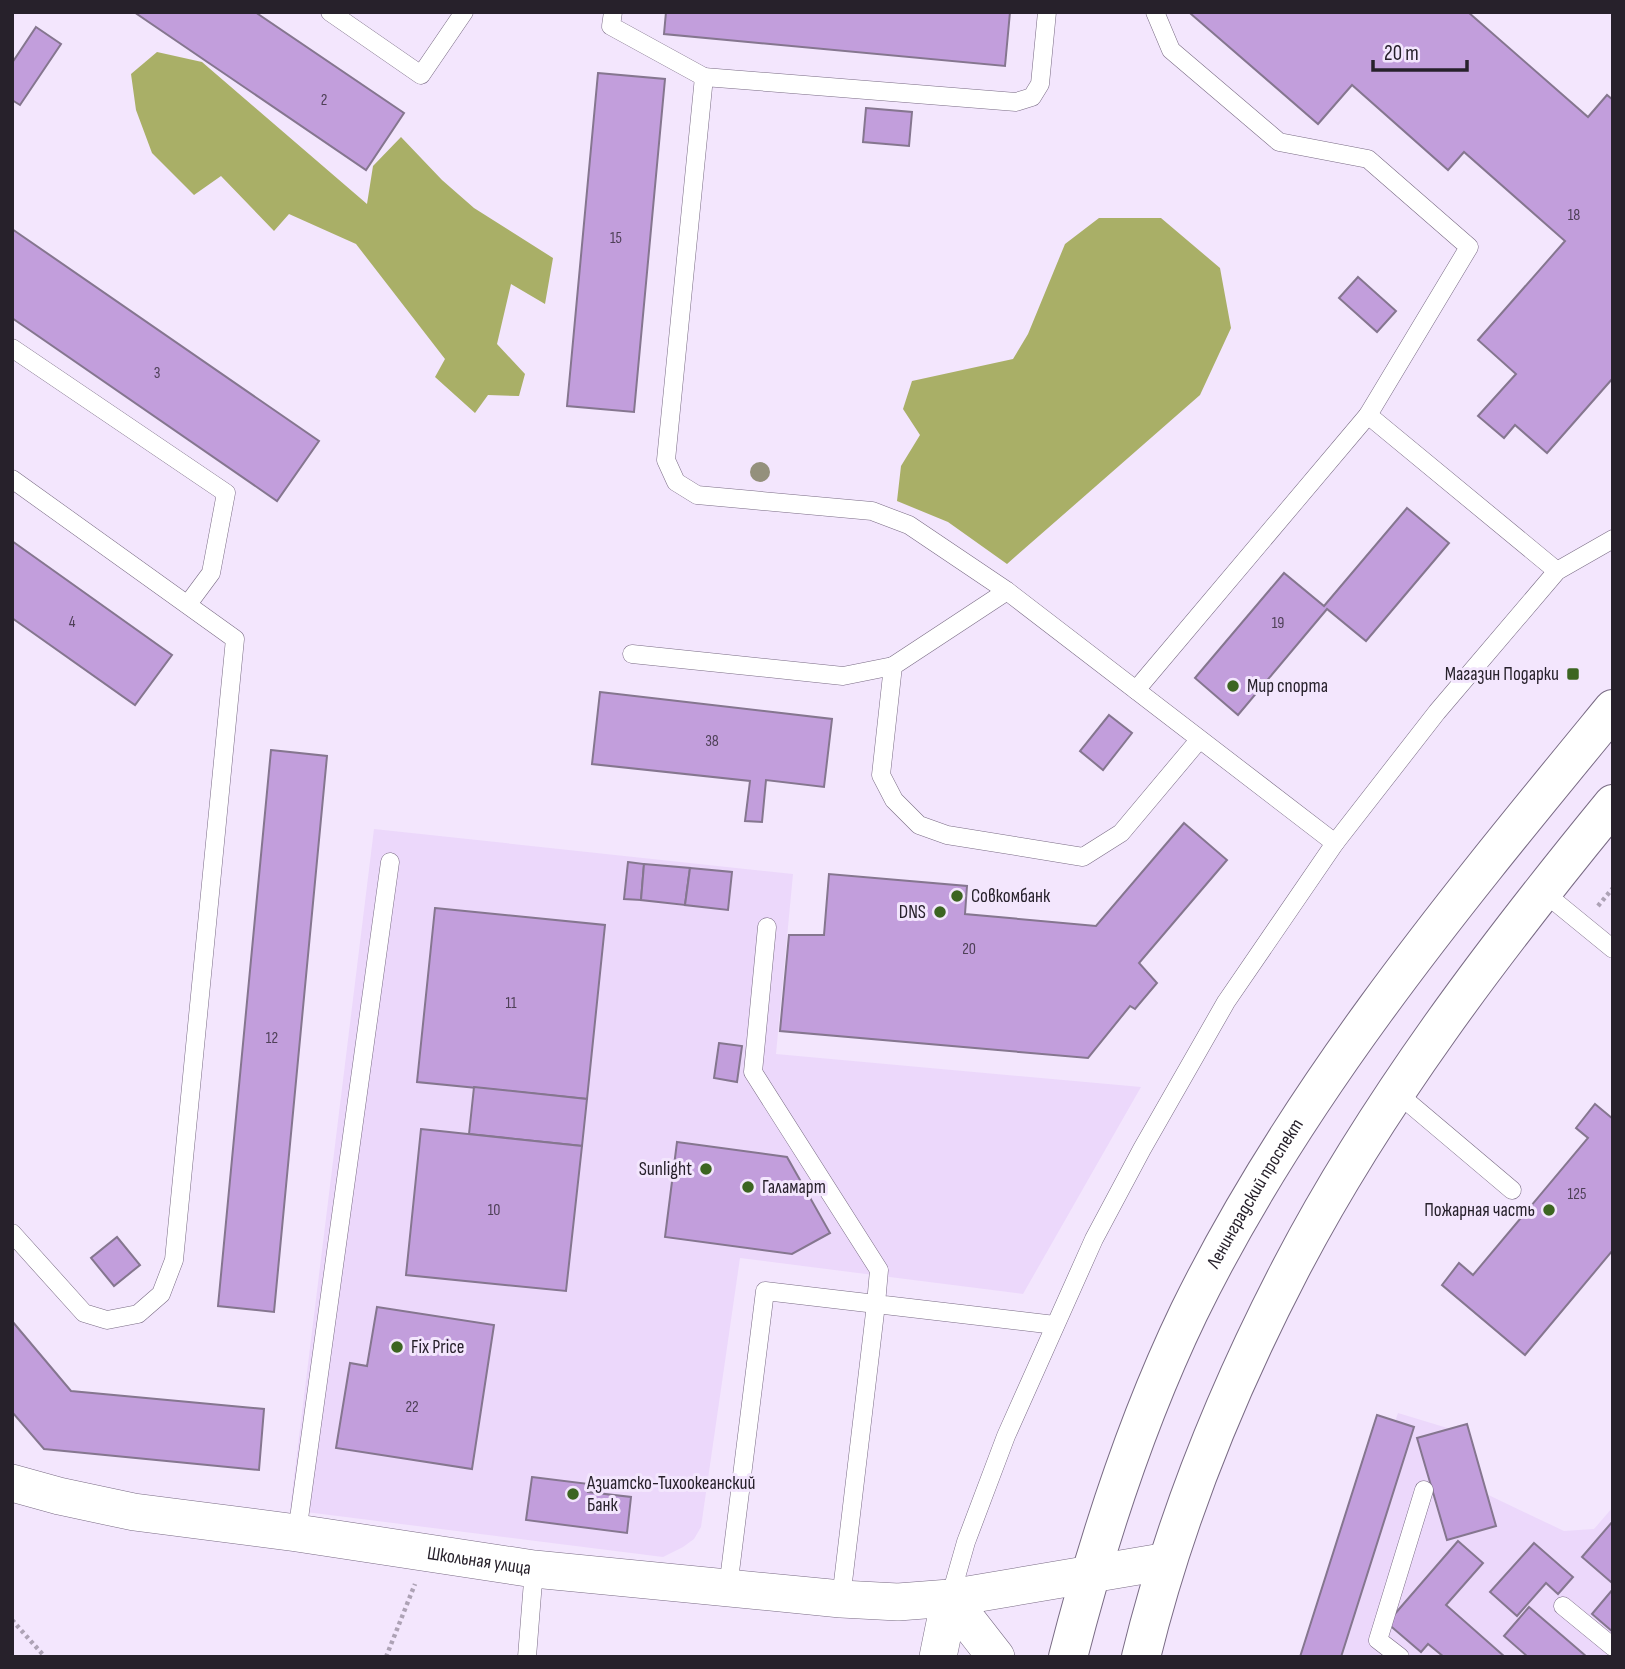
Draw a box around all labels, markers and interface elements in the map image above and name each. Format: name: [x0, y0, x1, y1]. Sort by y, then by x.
scale bar: [1373, 28, 1468, 72]
text: 20 m: [1384, 41, 1419, 66]
house number: 2: [321, 91, 327, 110]
house number: 18: [1568, 206, 1580, 225]
house number: 15: [610, 229, 622, 248]
house number: 3: [154, 364, 160, 383]
house number: 4: [69, 613, 76, 632]
house number: 19: [1272, 614, 1284, 633]
place label: Магазин Подарки: [1445, 663, 1559, 686]
marker: Магазин Подарки: [1565, 666, 1581, 682]
place label: Мир спорта: [1247, 675, 1328, 698]
marker: Мир спорта: [1225, 678, 1241, 694]
house number: 38: [705, 732, 719, 751]
place label: Совкомбанк: [971, 885, 1051, 908]
marker: Совкомбанк: [949, 888, 965, 904]
place label: DNS: [899, 901, 926, 924]
marker: DNS: [932, 904, 948, 920]
house number: 20: [962, 940, 976, 959]
house number: 11: [505, 994, 517, 1013]
house number: 12: [266, 1029, 278, 1048]
street label: Ленинградский проспект: [1201, 1114, 1308, 1273]
place label: Sunlight: [639, 1158, 692, 1181]
marker: Sunlight: [698, 1161, 714, 1177]
place label: Галамарт: [762, 1176, 826, 1199]
marker: Галамарт: [740, 1179, 756, 1195]
house number: 125: [1568, 1185, 1586, 1204]
place label: Пожарная часть: [1424, 1199, 1535, 1222]
house number: 10: [488, 1201, 500, 1220]
marker: Пожарная часть: [1541, 1202, 1557, 1218]
place label: Fix Price: [411, 1336, 464, 1359]
marker: Fix Price: [389, 1339, 405, 1355]
house number: 22: [405, 1398, 419, 1417]
place label: Азиатско-Тихоокеанский Банк: [586, 1472, 755, 1517]
marker: Азиатско-Тихоокеанский Банк: [565, 1486, 581, 1502]
street label: Школьная улица: [426, 1541, 533, 1580]

